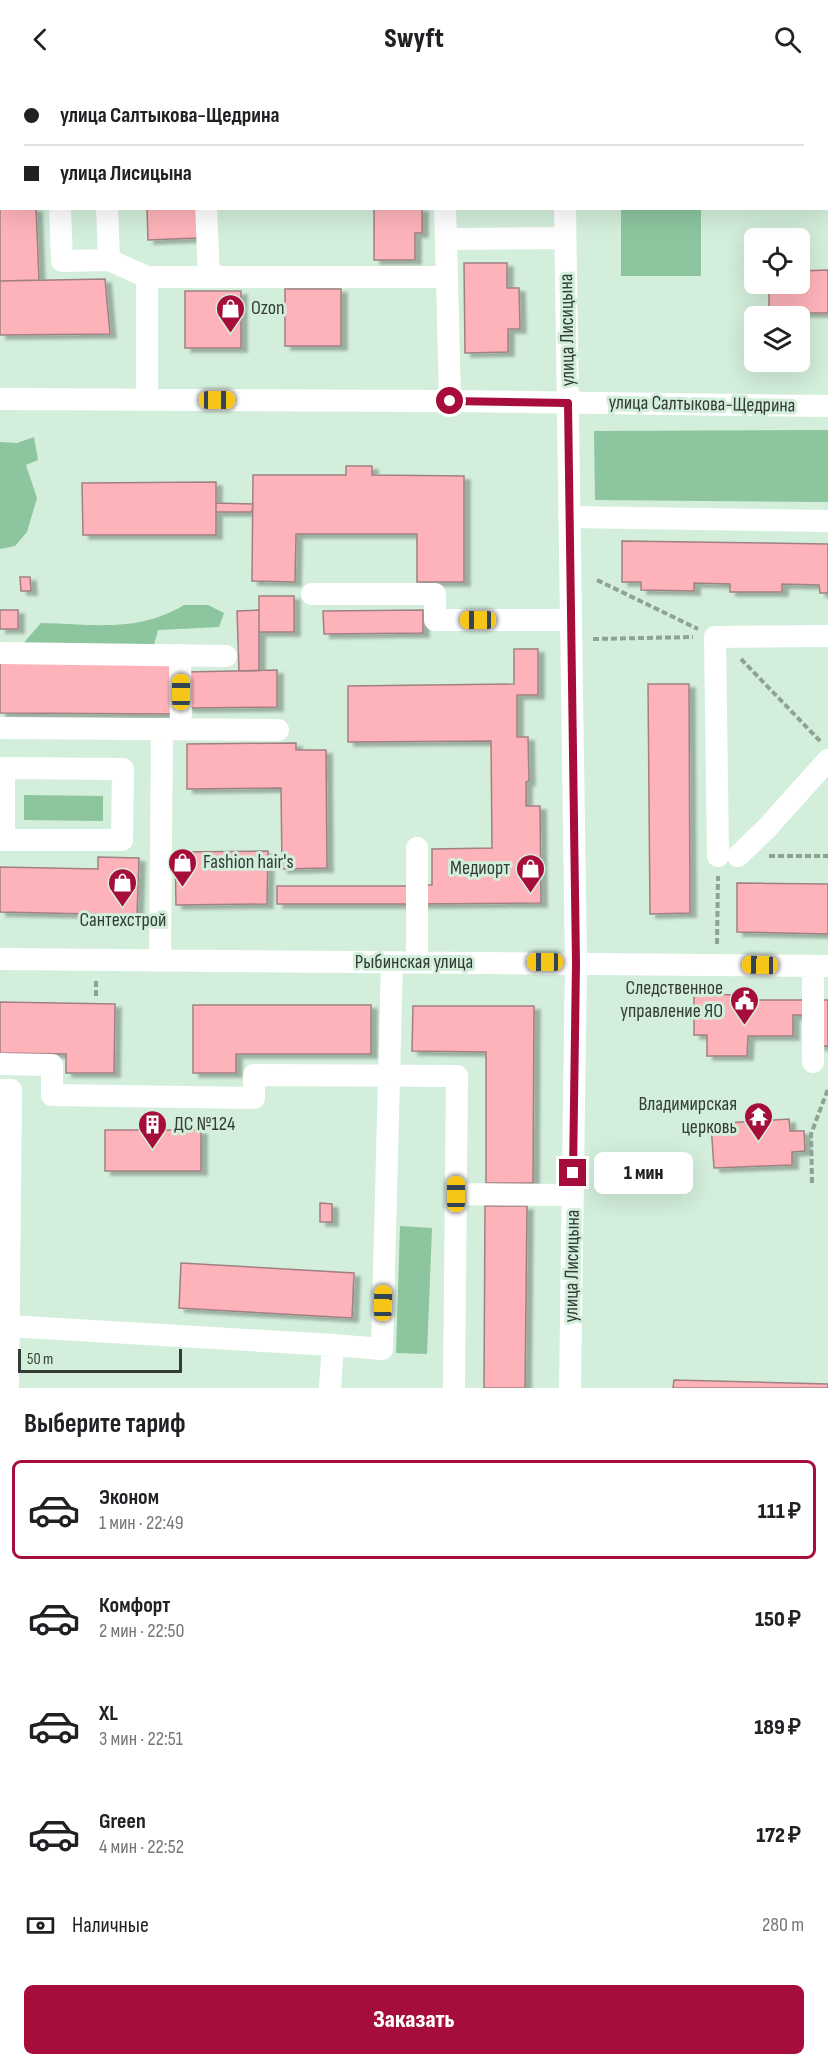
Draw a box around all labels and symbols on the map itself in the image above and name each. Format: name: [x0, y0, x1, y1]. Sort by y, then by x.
street label: улица Лисицына: [554, 273, 580, 387]
shop icon: Ozon: [214, 292, 246, 334]
place label: Ozon: [251, 296, 285, 320]
route start: [436, 387, 463, 414]
street label: улица Салтыкова-Щедрина: [608, 390, 796, 418]
car: [199, 391, 235, 409]
car: [460, 611, 496, 629]
car: [172, 674, 190, 710]
shop icon: Fashion hair's: [166, 846, 198, 888]
place label: Fashion hair's: [203, 850, 294, 874]
shop icon: Медиорт: [515, 852, 547, 894]
place label: Медиорт: [450, 856, 510, 880]
shop icon: Сантехстрой: [107, 866, 139, 908]
place label: Сантехстрой: [80, 908, 166, 932]
street label: Рыбинская улица: [355, 950, 473, 974]
car: [527, 953, 563, 971]
car: [742, 956, 778, 974]
place label: Следственное управление ЯО: [620, 976, 723, 1023]
public building icon: Следственное управление ЯО: [728, 984, 760, 1026]
place label: Владимирская церковь: [638, 1092, 737, 1139]
temple icon: Владимирская церковь: [742, 1100, 774, 1142]
building icon: ДС №124: [137, 1108, 169, 1150]
place label: ДС №124: [174, 1112, 235, 1136]
callout: 1 мин: [594, 1152, 693, 1194]
route end: [559, 1159, 586, 1186]
car: [447, 1176, 465, 1212]
street label: улица Лисицына: [559, 1209, 585, 1323]
car: [374, 1285, 392, 1321]
scale bar: [18, 1346, 182, 1374]

